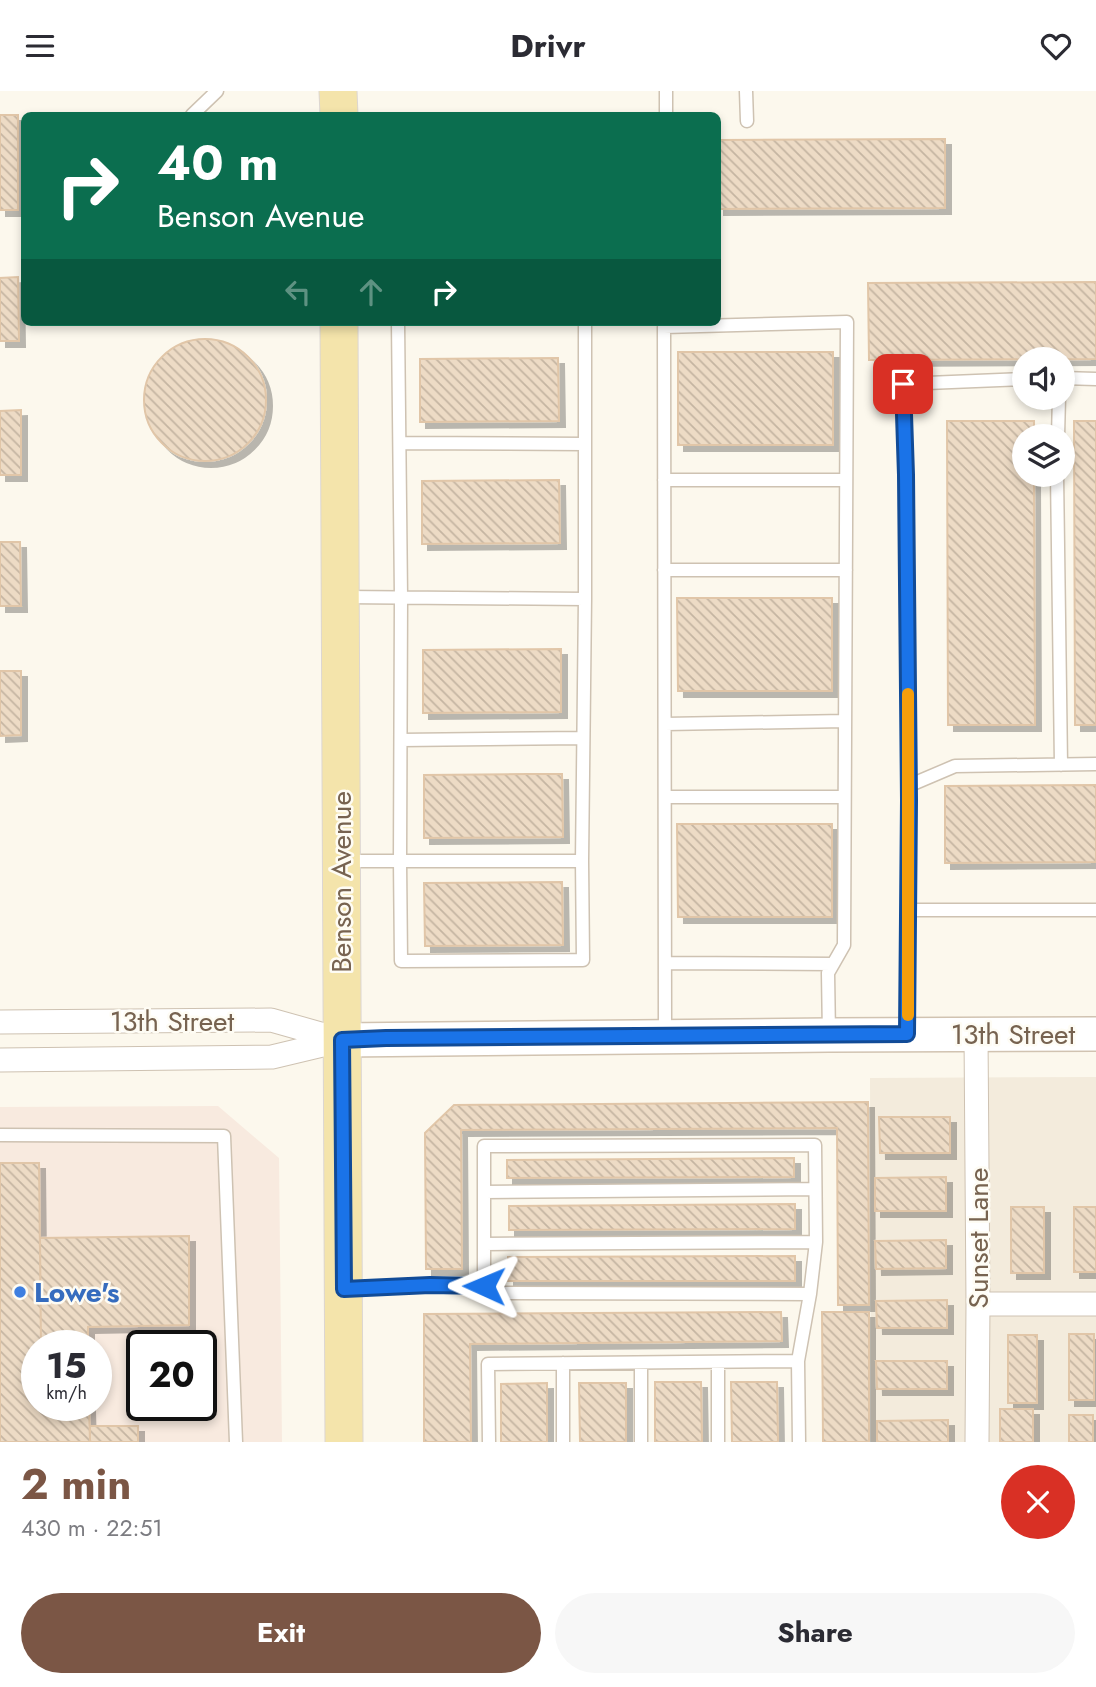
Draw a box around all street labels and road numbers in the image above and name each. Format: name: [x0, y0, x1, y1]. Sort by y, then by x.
street label: Benson Avenue: [321, 791, 362, 973]
street label: 13th Street: [110, 1001, 235, 1042]
street label: 13th Street: [951, 1014, 1076, 1055]
street label: Sunset Lane: [958, 1168, 999, 1308]

